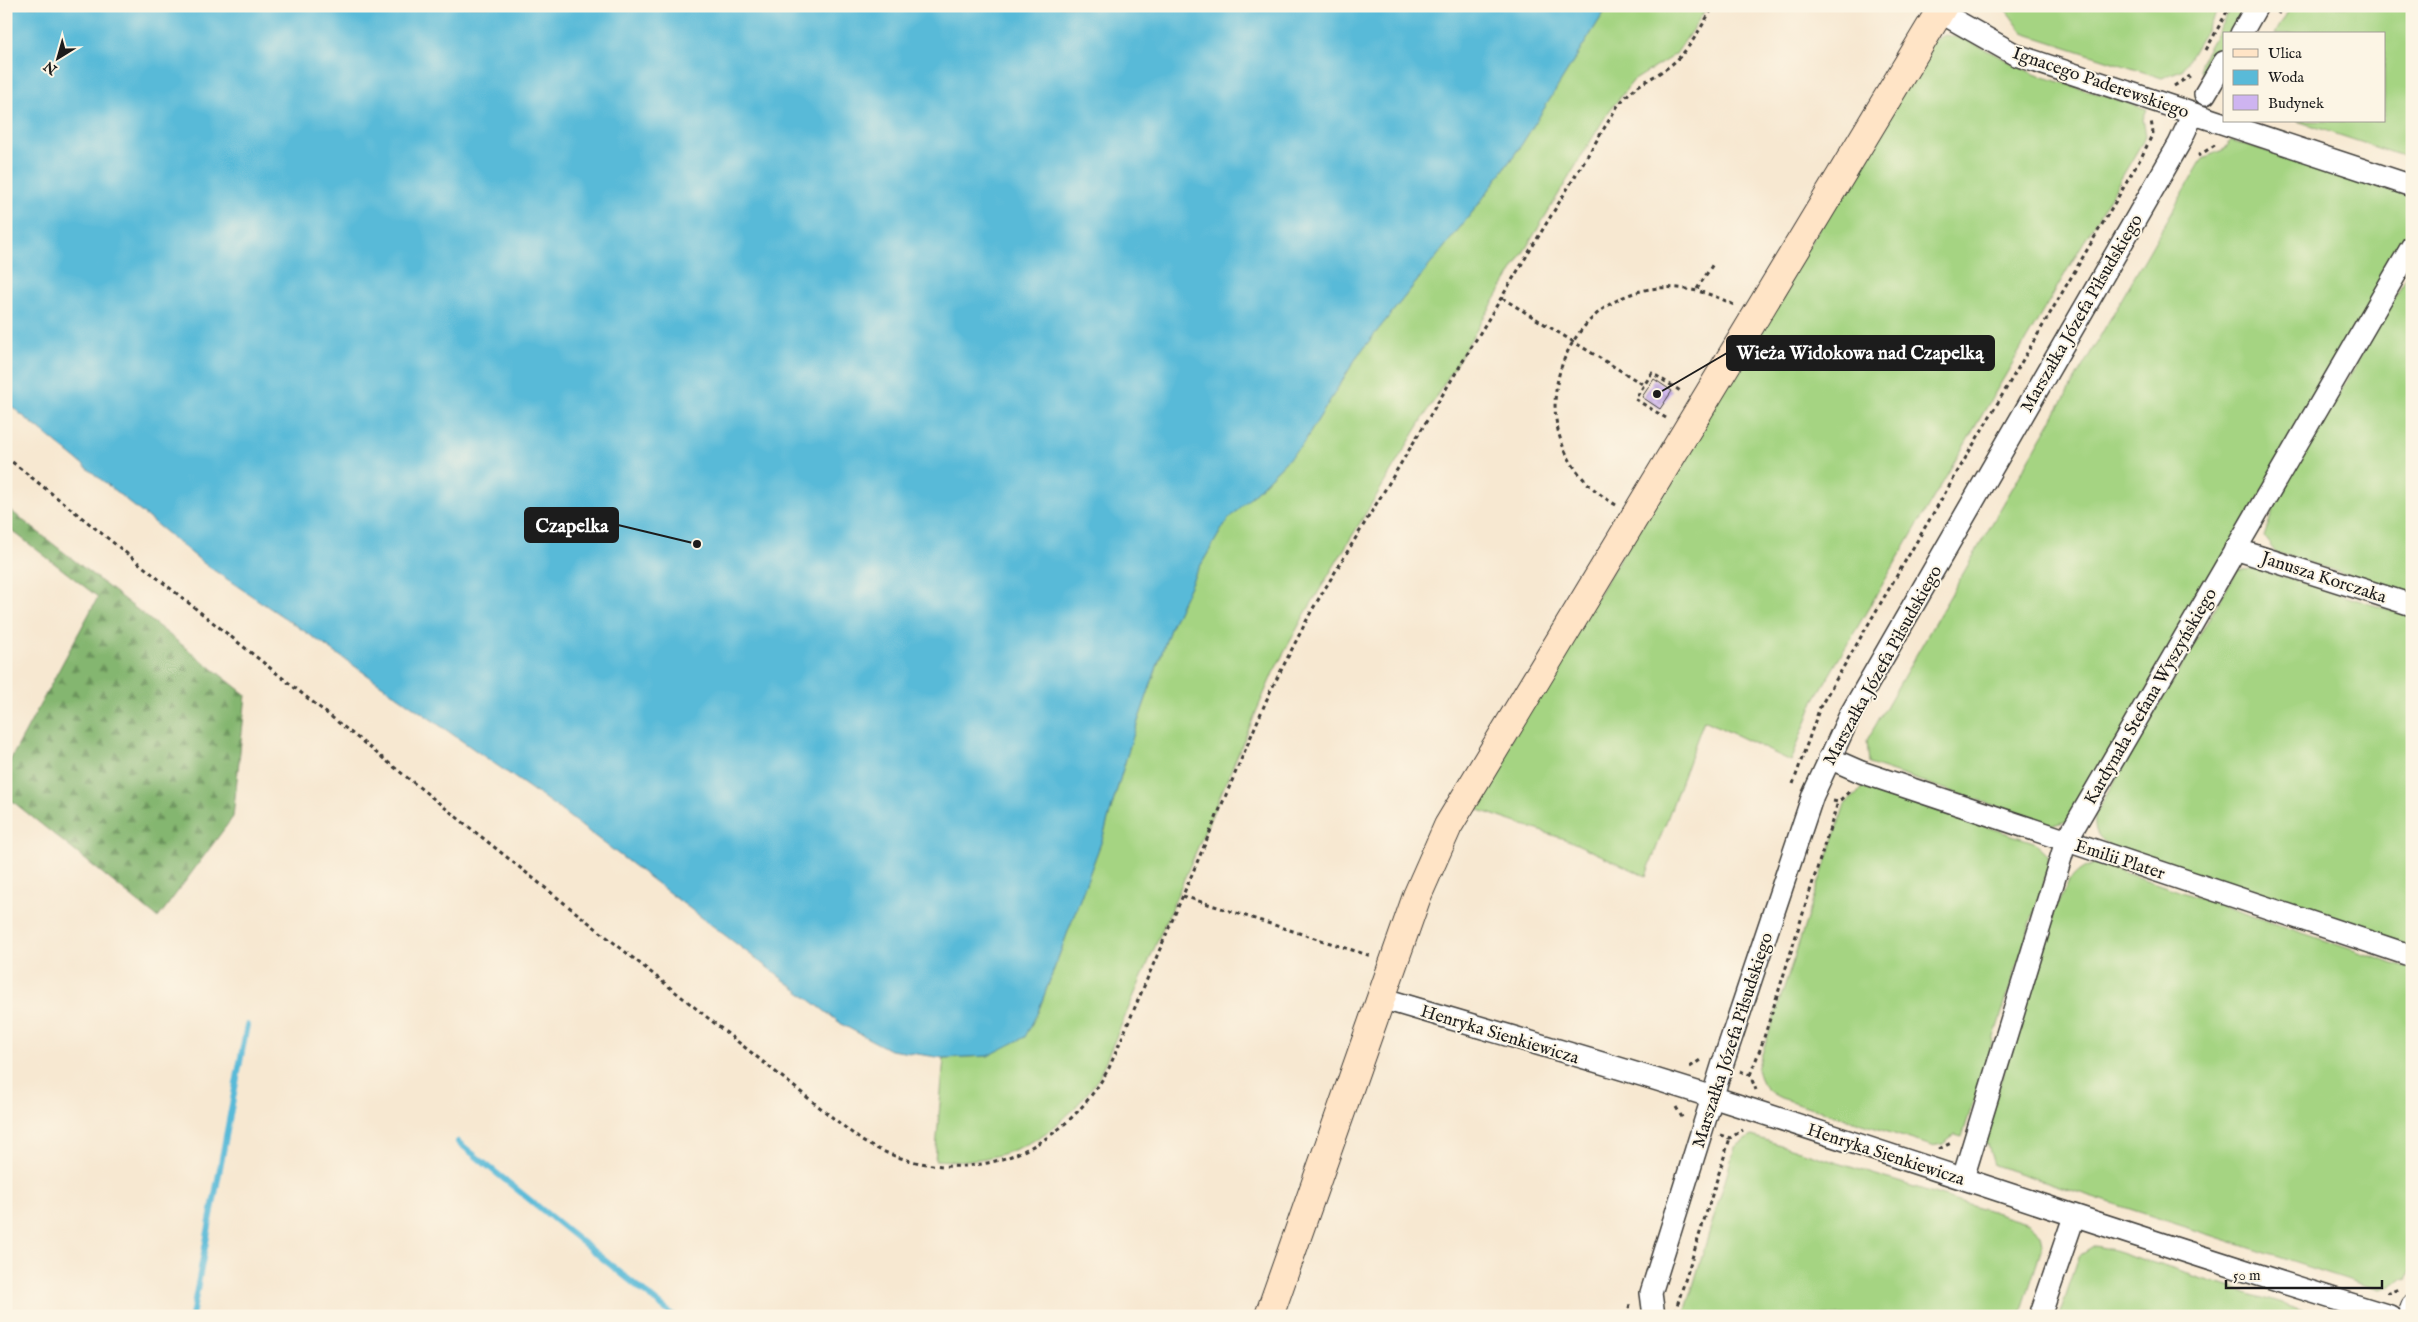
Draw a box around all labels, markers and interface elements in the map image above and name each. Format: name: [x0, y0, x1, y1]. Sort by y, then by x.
north arrow: [32, 32, 82, 82]
legend: [2223, 32, 2386, 122]
street label: Ignacego Paderewskiego: [2009, 42, 2192, 125]
text: Ulica: [2268, 44, 2302, 63]
text: N: [41, 57, 62, 79]
text: Woda: [2268, 68, 2305, 87]
text: Budynek: [2268, 94, 2325, 113]
street label: Marszałka Józefa Piłsudskiego: [2016, 210, 2149, 417]
callout: Wieża Widokowa nad Czapelką: [1727, 336, 1994, 370]
text: Wieża Widokowa nad Czapelką: [1736, 342, 1985, 366]
callout: Czapelka: [525, 508, 618, 542]
text: Czapelka: [535, 515, 609, 539]
street label: Janusza Korczaka: [2256, 547, 2389, 610]
street label: Marszałka Józefa Piłsudskiego: [1819, 561, 1948, 770]
street label: Kardynała Stefana Wyszyńskiego: [2080, 584, 2223, 809]
street label: Emilii Plater: [2071, 835, 2168, 886]
street label: Marszałka Józefa Piłsudskiego: [1688, 930, 1779, 1151]
street label: Henryka Sienkiewicza: [1418, 1000, 1582, 1071]
street label: Henryka Sienkiewicza: [1804, 1119, 1968, 1192]
scale bar: [2226, 1257, 2382, 1289]
text: 50 m: [2233, 1266, 2261, 1285]

